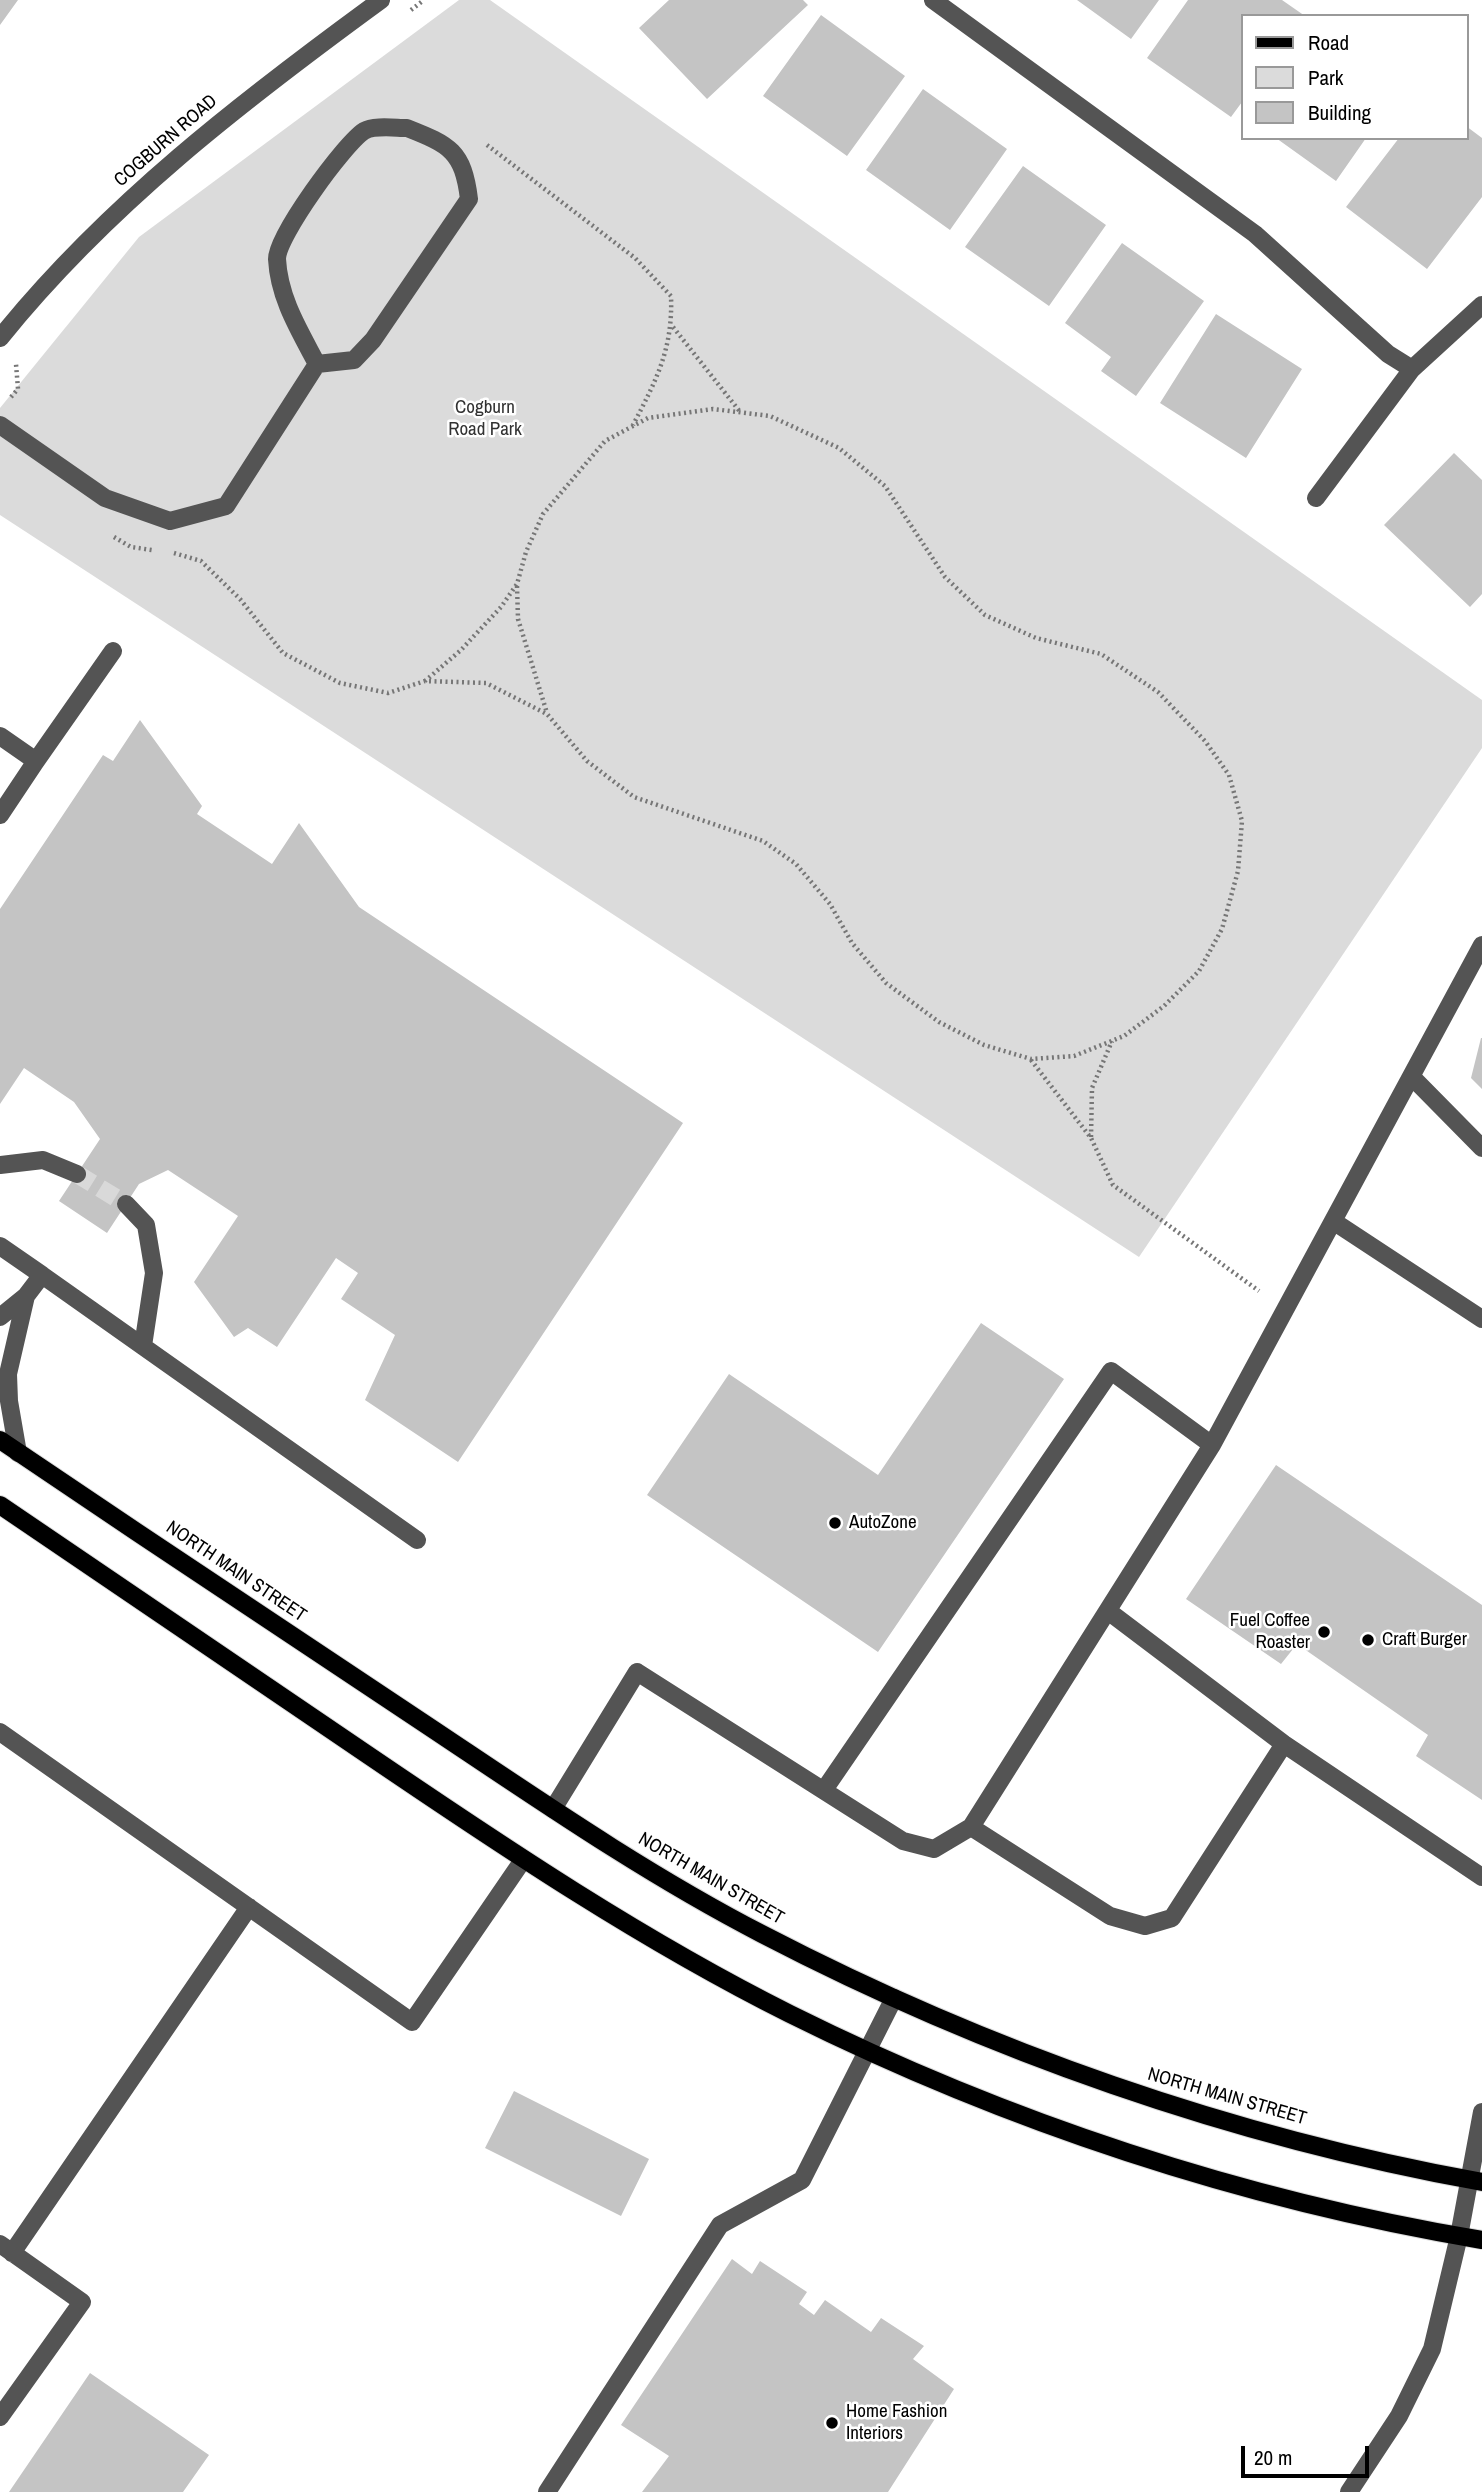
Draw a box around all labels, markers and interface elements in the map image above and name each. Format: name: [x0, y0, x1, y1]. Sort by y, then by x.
legend: [1240, 14, 1468, 140]
text: Road: [1308, 28, 1349, 57]
text: Park: [1308, 63, 1343, 92]
street label: COGBURN ROAD: [110, 90, 222, 192]
text: Building: [1308, 98, 1371, 127]
park label: Cogburn Road Park: [448, 397, 522, 441]
place label: AutoZone: [849, 1512, 917, 1534]
marker: AutoZone: [827, 1515, 843, 1531]
street label: NORTH MAIN STREET: [162, 1517, 310, 1627]
place label: Fuel Coffee Roaster: [1230, 1610, 1310, 1654]
marker: Fuel Coffee Roaster: [1316, 1624, 1332, 1640]
place label: Craft Burger: [1382, 1629, 1467, 1651]
marker: Craft Burger: [1360, 1632, 1376, 1648]
street label: NORTH MAIN STREET: [634, 1828, 788, 1930]
street label: NORTH MAIN STREET: [1145, 2063, 1309, 2131]
place label: Home Fashion Interiors: [846, 2401, 947, 2445]
marker: Home Fashion Interiors: [824, 2415, 840, 2431]
scale bar: [1244, 2432, 1372, 2476]
text: 20 m: [1254, 2443, 1292, 2472]

